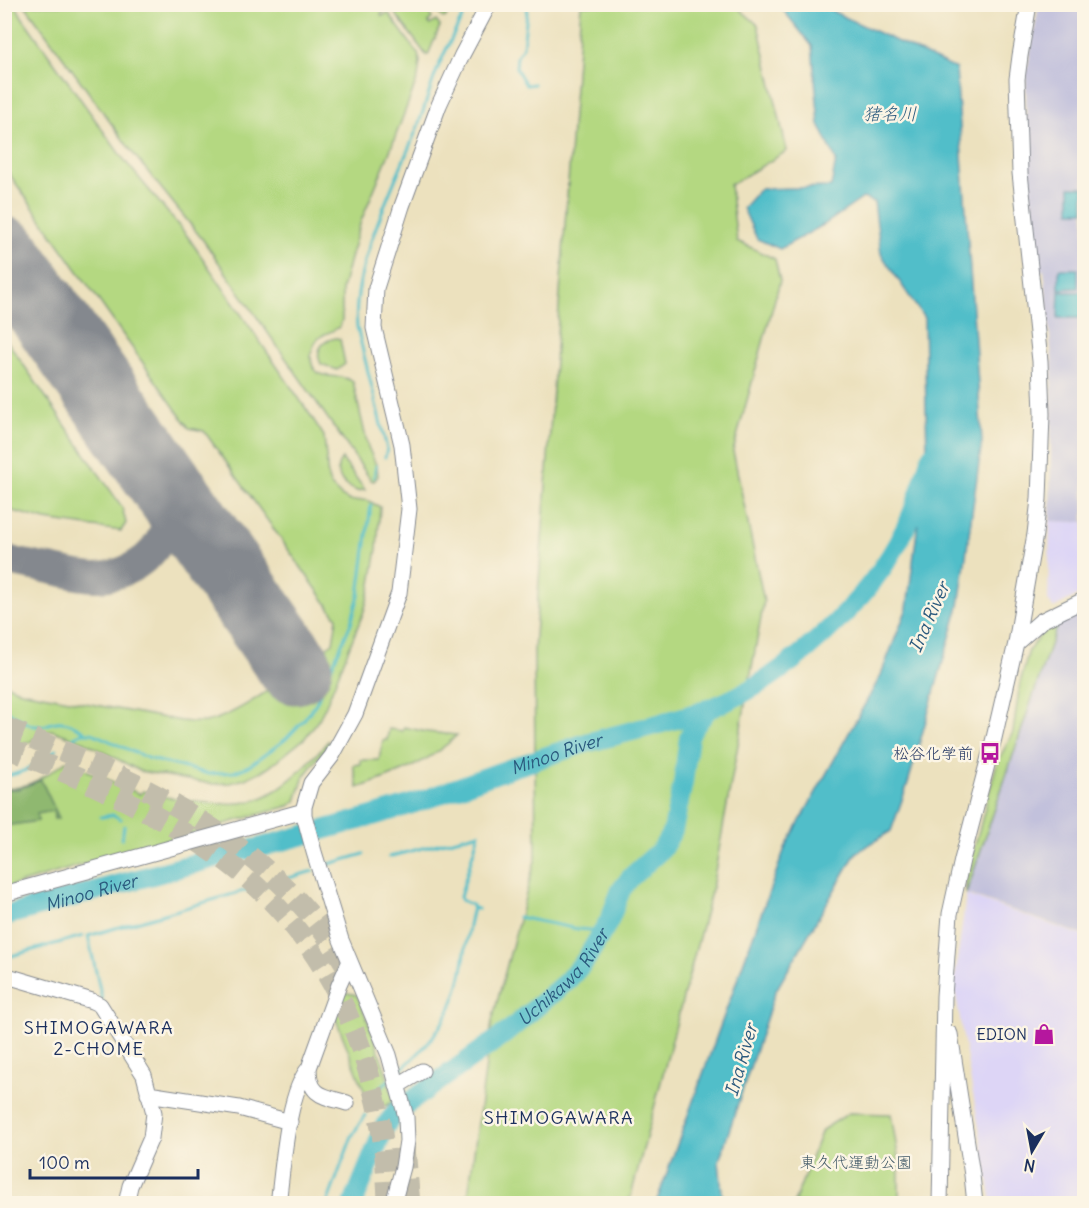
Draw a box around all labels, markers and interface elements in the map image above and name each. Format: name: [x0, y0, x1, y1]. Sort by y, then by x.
water label: 猪名川: [863, 102, 917, 125]
water label: Ina River: [903, 576, 956, 655]
water label: Minoo River: [507, 727, 607, 779]
bus stop icon: 松谷化学前: [978, 741, 1002, 765]
place label: 松谷化学前: [893, 743, 973, 763]
water label: Minoo River: [42, 868, 142, 916]
water label: Uchikawa River: [512, 922, 615, 1030]
district label: SHIMOGAWARA 2-CHOME: [24, 1016, 174, 1060]
water label: Ina River: [720, 1019, 763, 1099]
shop icon: EDION: [1032, 1022, 1056, 1046]
place label: EDION: [976, 1024, 1027, 1044]
district label: SHIMOGAWARA: [484, 1106, 634, 1129]
north arrow: [1002, 1121, 1062, 1181]
scale bar: [30, 1142, 198, 1180]
text: 100 m: [39, 1151, 90, 1174]
park label: 東久代運動公園: [800, 1152, 912, 1172]
text: N: [1022, 1155, 1037, 1177]

